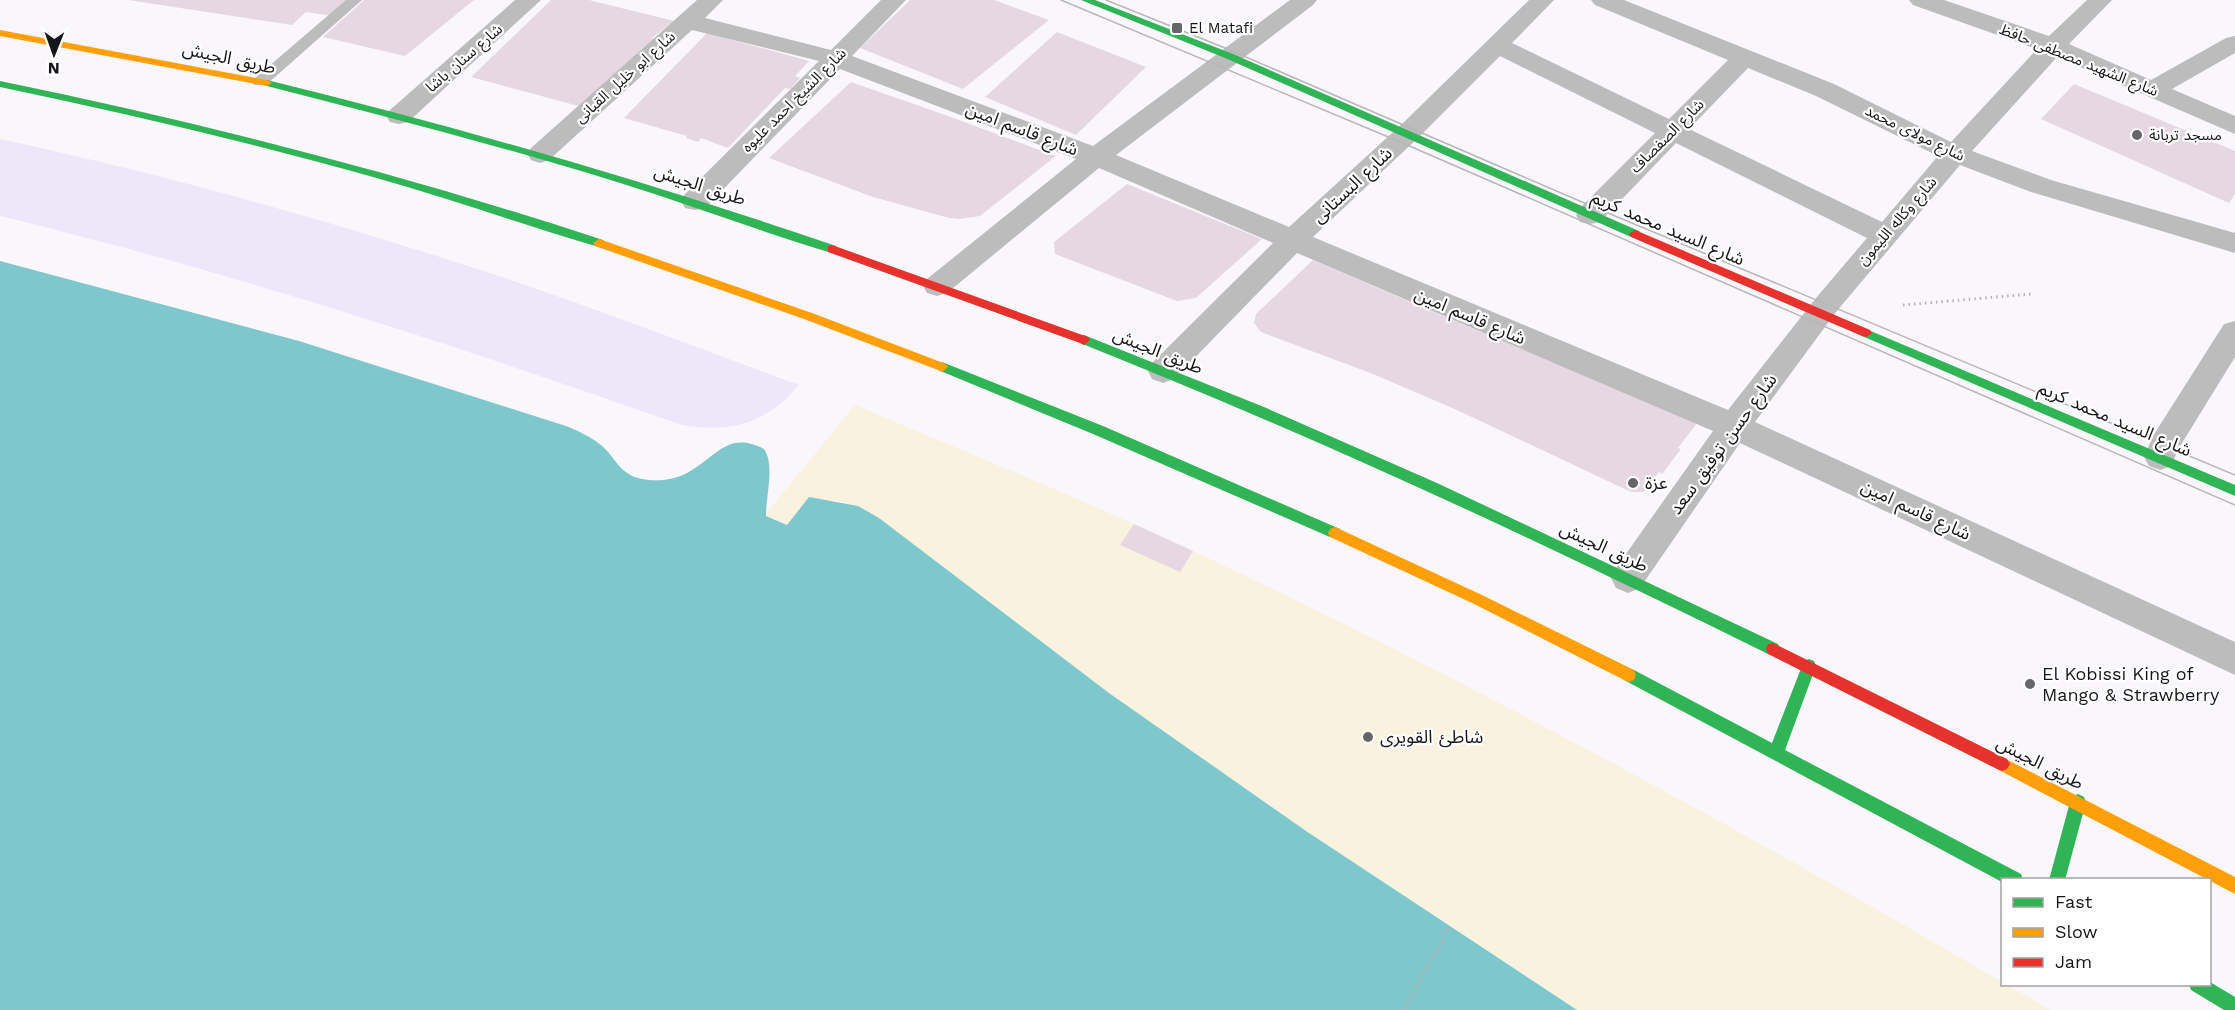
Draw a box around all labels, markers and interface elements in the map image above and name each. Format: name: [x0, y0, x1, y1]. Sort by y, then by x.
place label: El Matafi: [1189, 19, 1253, 37]
street label: شارع سنان باشا: [422, 20, 508, 98]
street label: شارع الشهيد مصطفى حافظ: [1996, 20, 2161, 103]
marker: El Matafi: [1170, 21, 1184, 35]
north arrow: [24, 24, 84, 84]
street label: شارع ابو خليل القبانى: [571, 27, 681, 129]
street label: طريق الجيش: [180, 37, 278, 79]
street label: شارع الشيخ احمد عليوه: [738, 44, 852, 158]
text: N: [48, 59, 60, 78]
street label: شارع الصفصاف: [1626, 95, 1710, 179]
street label: شارع قاسم امين: [962, 98, 1081, 163]
street label: شارع مولاى محمد: [1861, 101, 1968, 168]
place label: مسجد تربانة: [2149, 126, 2222, 144]
marker: مسجد تربانة: [2130, 128, 2144, 142]
street label: شارع البستانى: [1307, 142, 1399, 230]
street label: طريق الجيش: [652, 160, 748, 210]
street label: شارع وكاله الليمون: [1854, 173, 1943, 271]
street label: شارع السيد محمد كريم: [1587, 186, 1748, 273]
street label: شارع قاسم امين: [1410, 283, 1529, 352]
street label: طريق الجيش: [1110, 323, 1206, 379]
street label: شارع حسن توفيق سعد: [1664, 369, 1784, 521]
street label: شارع السيد محمد كريم: [2034, 377, 2195, 464]
place label: عزة: [1645, 472, 1668, 494]
street label: شارع قاسم امين: [1856, 475, 1974, 548]
marker: عزة: [1626, 476, 1640, 490]
street label: طريق الجيش: [1556, 517, 1652, 577]
place label: El Kobissi King of Mango & Strawberry: [2042, 663, 2220, 705]
marker: El Kobissi King of Mango & Strawberry: [2023, 677, 2037, 691]
place label: شاطئ القويرى: [1380, 726, 1483, 748]
marker: شاطئ القويرى: [1361, 730, 1375, 744]
street label: طريق الجيش: [1993, 732, 2087, 794]
legend: [2001, 878, 2211, 986]
text: Fast: [2055, 891, 2093, 912]
text: Slow: [2055, 921, 2098, 942]
text: Jam: [2055, 951, 2092, 972]

